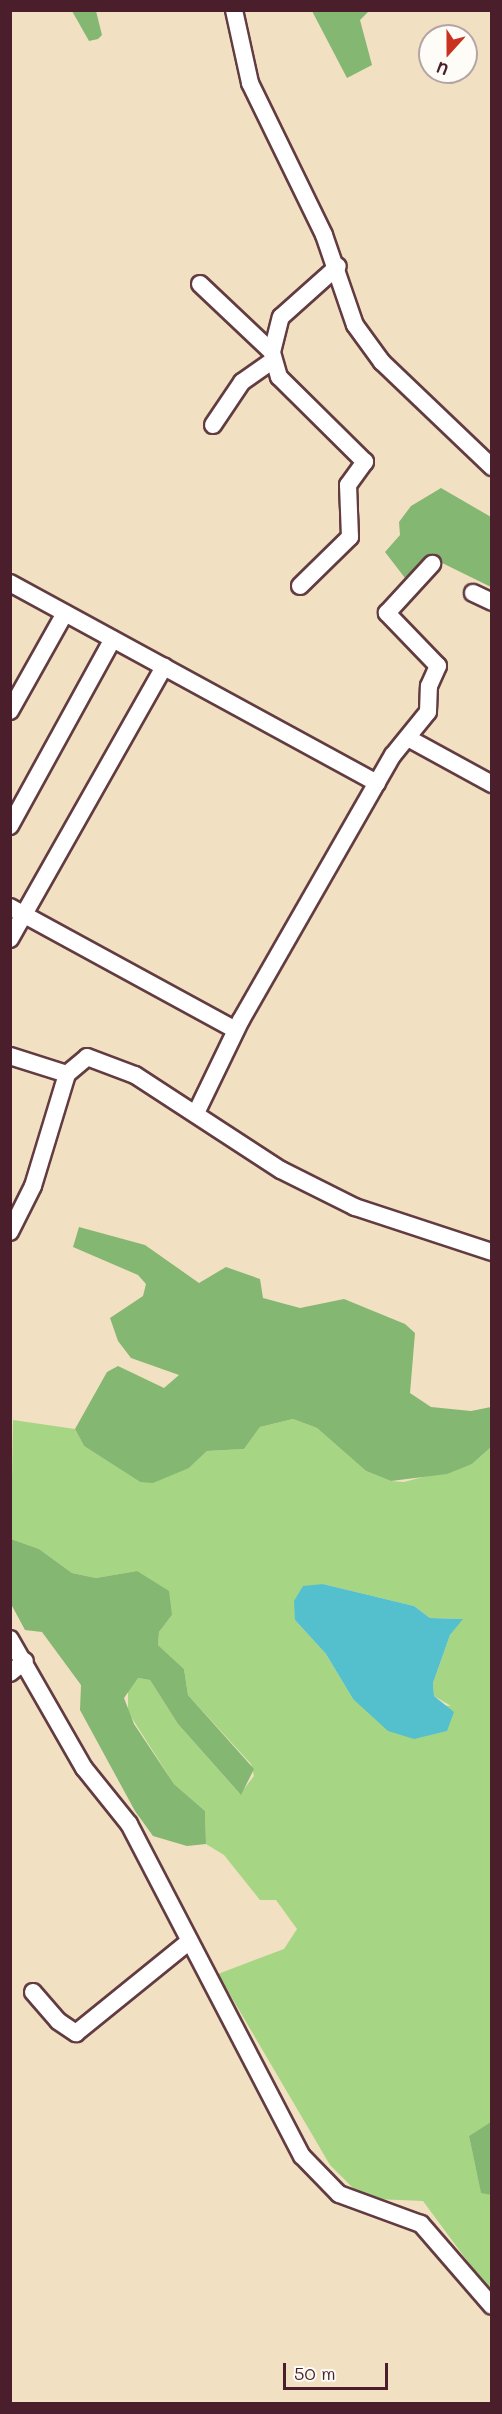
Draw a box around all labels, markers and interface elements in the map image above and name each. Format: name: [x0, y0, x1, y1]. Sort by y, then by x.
north arrow: [418, 24, 478, 84]
text: U: [433, 58, 451, 81]
scale bar: [286, 2351, 391, 2389]
text: 50 m: [294, 2361, 336, 2385]

